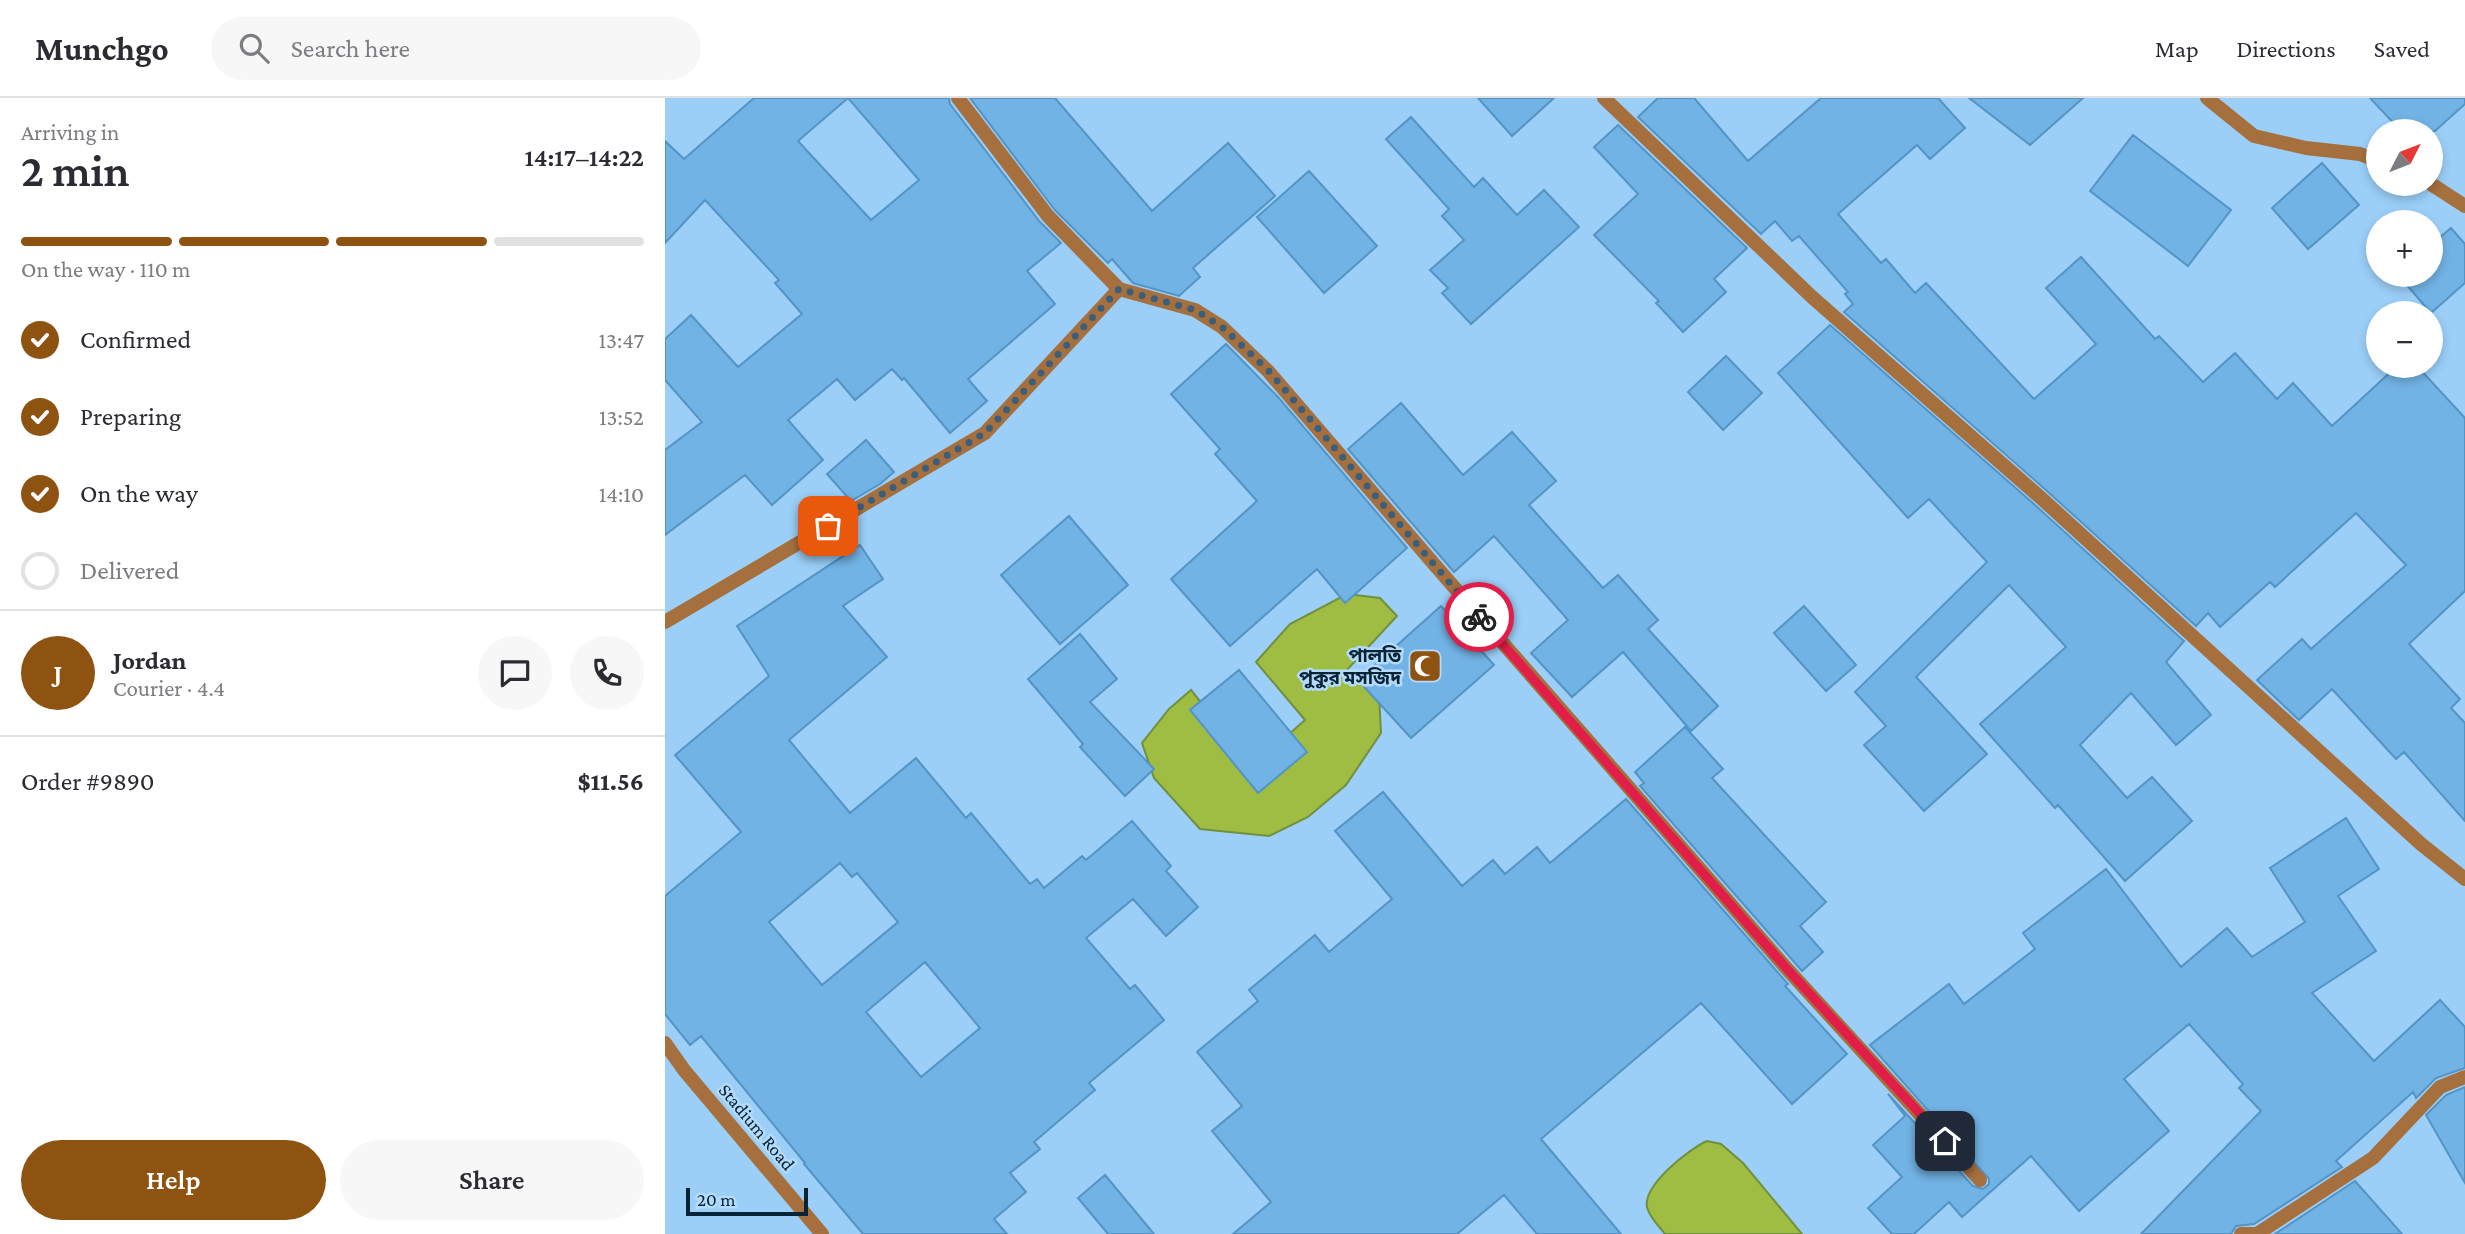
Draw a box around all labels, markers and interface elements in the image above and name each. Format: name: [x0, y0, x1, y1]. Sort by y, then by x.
search box: [211, 17, 701, 80]
icon: search: [235, 29, 273, 67]
text: Munchgo: [35, 30, 169, 67]
text: Search here: [291, 34, 410, 63]
text: Map: [2155, 35, 2199, 62]
text: Directions: [2237, 35, 2336, 62]
text: Saved: [2374, 35, 2430, 62]
text: Arriving in: [21, 119, 119, 145]
north arrow: [2366, 119, 2443, 196]
map controls: [2366, 119, 2443, 378]
text: 14:17–14:22: [525, 143, 644, 172]
text: 2 min: [21, 145, 129, 196]
button: +: [2366, 210, 2443, 287]
text: On the way · 110 m: [21, 256, 191, 282]
button: −: [2366, 301, 2443, 378]
icon: check: [21, 321, 59, 359]
text: Confirmed: [80, 325, 191, 354]
text: 13:47: [598, 327, 644, 353]
icon: check: [21, 398, 59, 436]
text: Preparing: [80, 402, 181, 431]
text: 13:52: [599, 404, 644, 430]
icon: check: [21, 475, 59, 513]
text: On the way: [80, 479, 198, 508]
text: 14:10: [599, 481, 644, 507]
pin: [798, 496, 858, 556]
icon: bag: [809, 507, 847, 545]
text: Delivered: [80, 556, 179, 585]
courier: [1444, 582, 1514, 652]
icon: bike: [1460, 598, 1498, 636]
button: chat: [478, 636, 552, 710]
button: phone: [570, 636, 644, 710]
place label: পালতি পুকুর মসজিদ: [1299, 645, 1402, 689]
text: Jordan: [113, 646, 187, 675]
mosque icon: পালতি পুকুর মসজিদ: [1406, 647, 1444, 685]
text: J: [54, 659, 62, 688]
text: Courier · 4.4: [113, 675, 225, 701]
text: Order #9890: [21, 767, 155, 796]
text: $11.56: [577, 767, 644, 796]
street label: Stadium Road: [715, 1080, 799, 1174]
pin: [1915, 1111, 1975, 1171]
icon: home: [1926, 1122, 1964, 1160]
button: Help: [21, 1140, 326, 1220]
button: Share: [340, 1140, 644, 1220]
scale bar: [686, 1185, 809, 1217]
text: 20 m: [697, 1189, 736, 1210]

